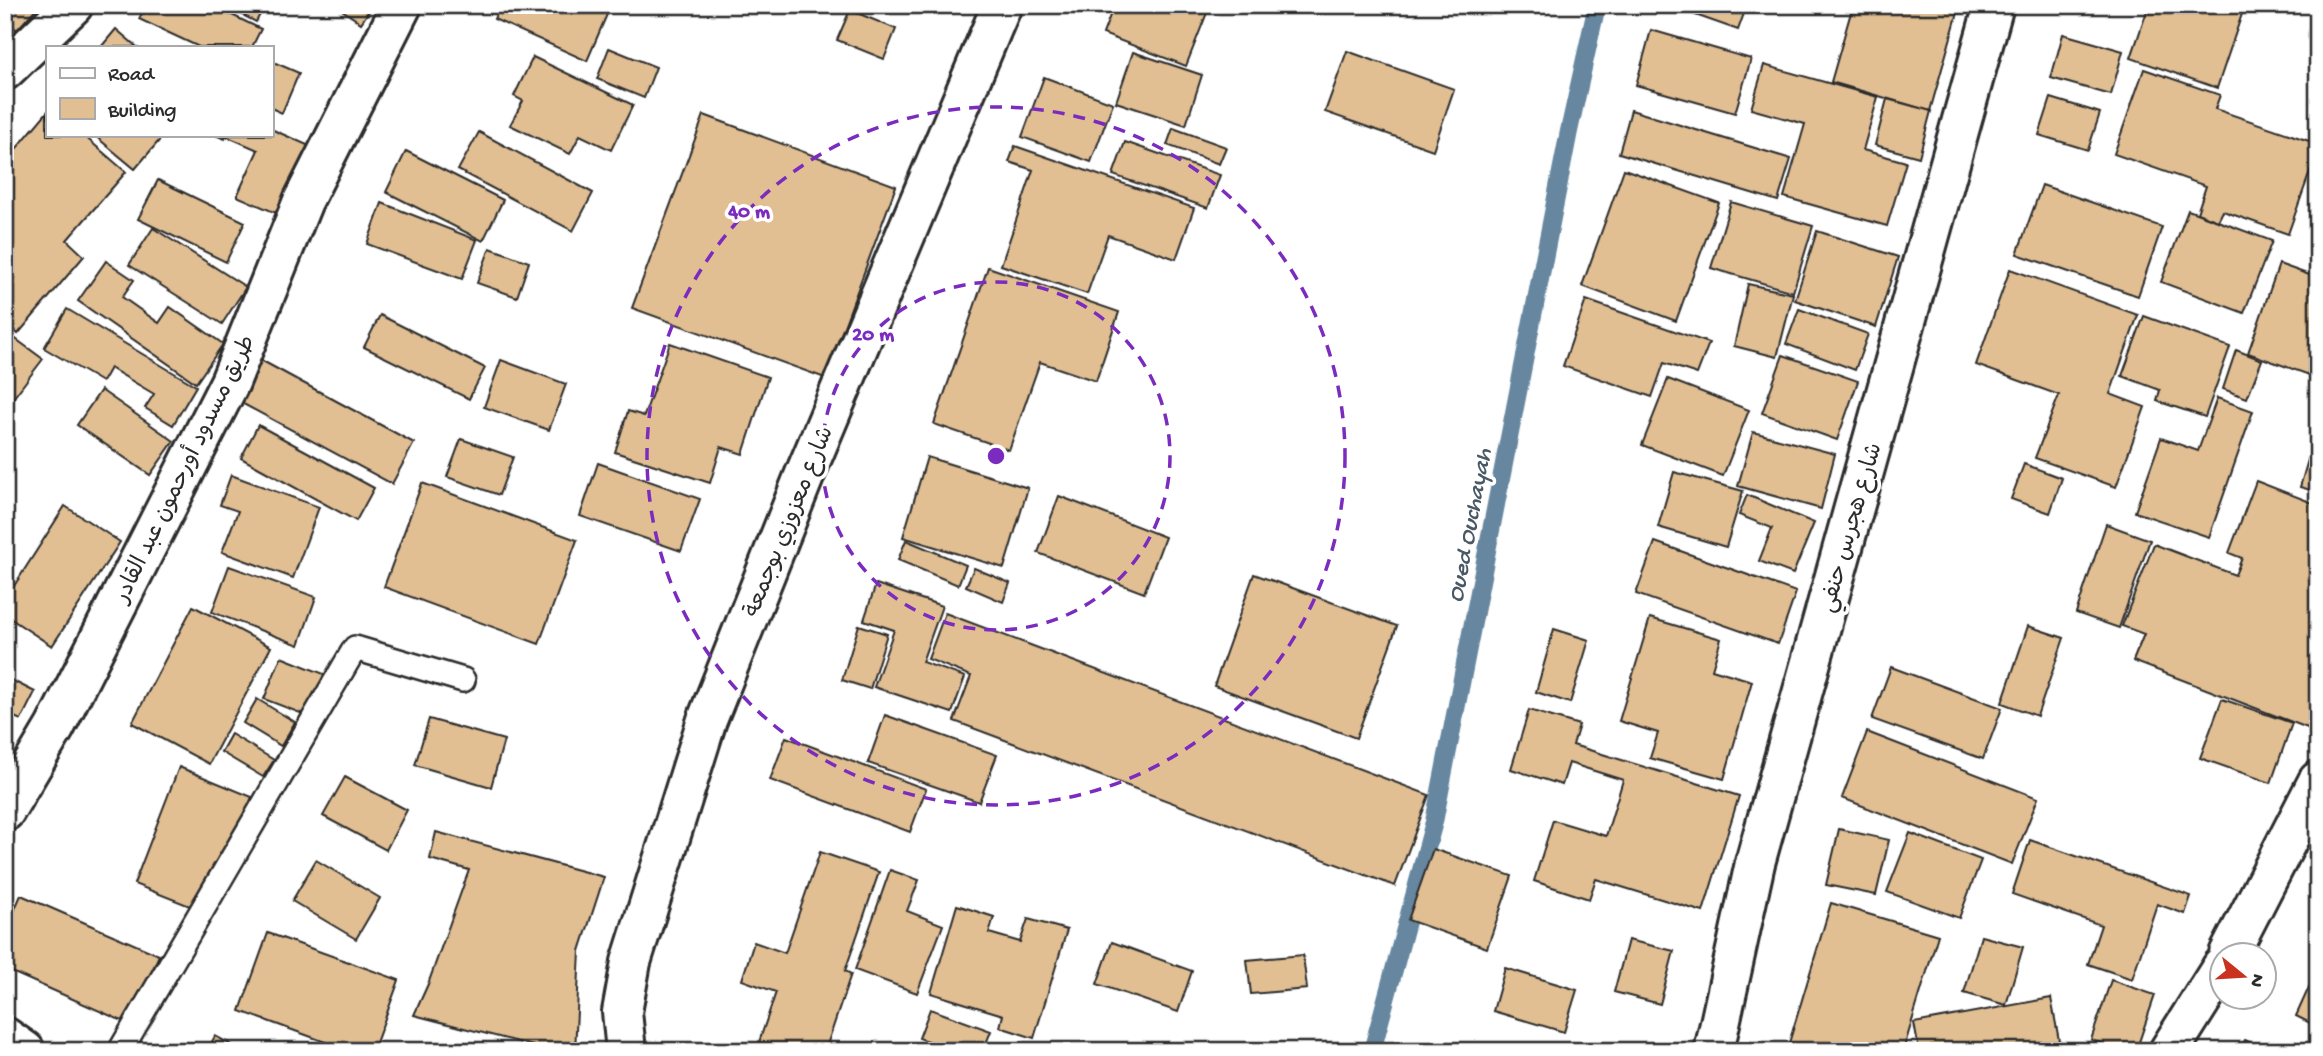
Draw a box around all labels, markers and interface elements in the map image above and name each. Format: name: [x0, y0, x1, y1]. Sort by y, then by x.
legend: [46, 46, 273, 136]
text: Road: [108, 64, 156, 89]
text: Building: [107, 100, 177, 125]
text: 40 m: [727, 201, 770, 226]
text: 20 m: [852, 324, 894, 349]
street label: طريق مسدود أورحمون عبد القادر: [105, 330, 263, 609]
street label: شارع معزوزي بوجمعة: [740, 423, 841, 622]
street label: شارع هجرس حنفي: [1815, 440, 1893, 617]
centre of rings: [984, 444, 1008, 468]
water label: Oued Ouchayah: [1442, 445, 1501, 605]
north arrow: [2208, 940, 2278, 1010]
text: N: [2243, 971, 2269, 990]

